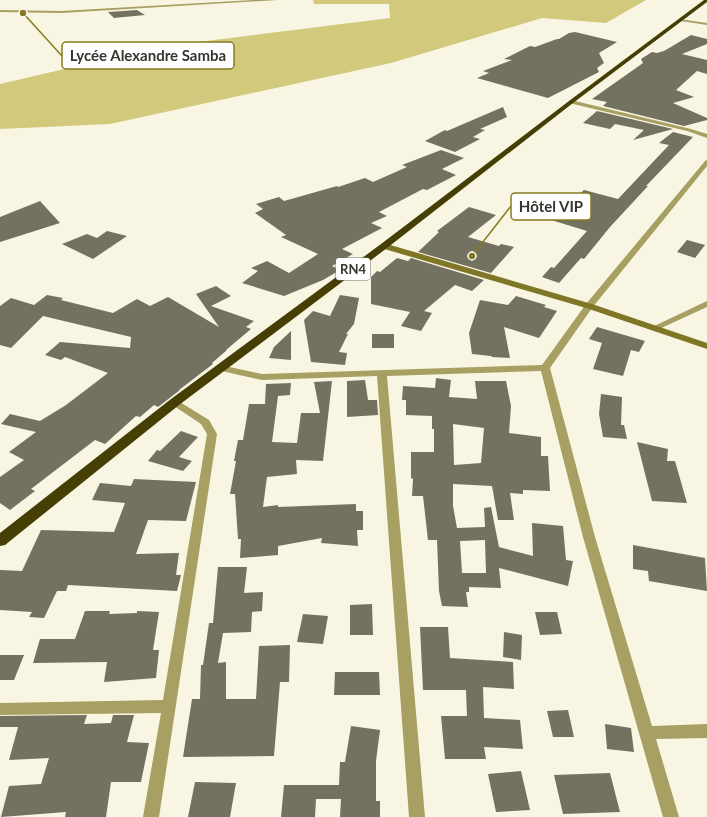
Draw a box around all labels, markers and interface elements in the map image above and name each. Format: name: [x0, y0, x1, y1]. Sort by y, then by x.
callout: Lycée Alexandre Samba: [62, 42, 234, 69]
text: Lycée Alexandre Samba: [70, 46, 226, 64]
callout: Hôtel VIP: [511, 193, 591, 220]
text: Hôtel VIP: [519, 197, 583, 215]
road number: RN4: [336, 258, 370, 280]

